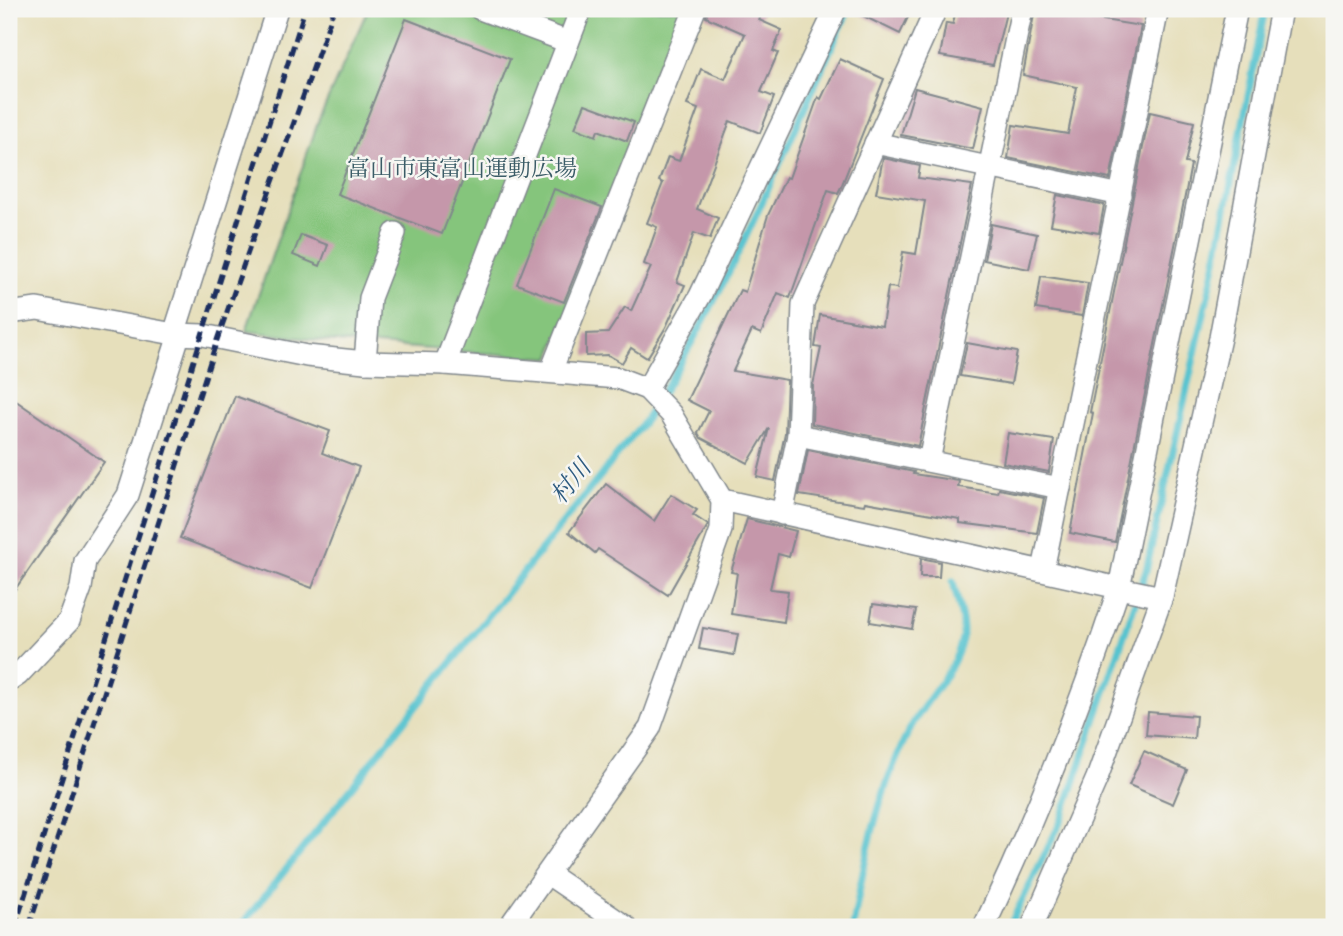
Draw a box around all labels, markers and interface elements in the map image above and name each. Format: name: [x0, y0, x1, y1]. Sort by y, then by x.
park label: 富山市東富山運動広場: [347, 154, 577, 183]
water label: 村川: [544, 451, 600, 510]

